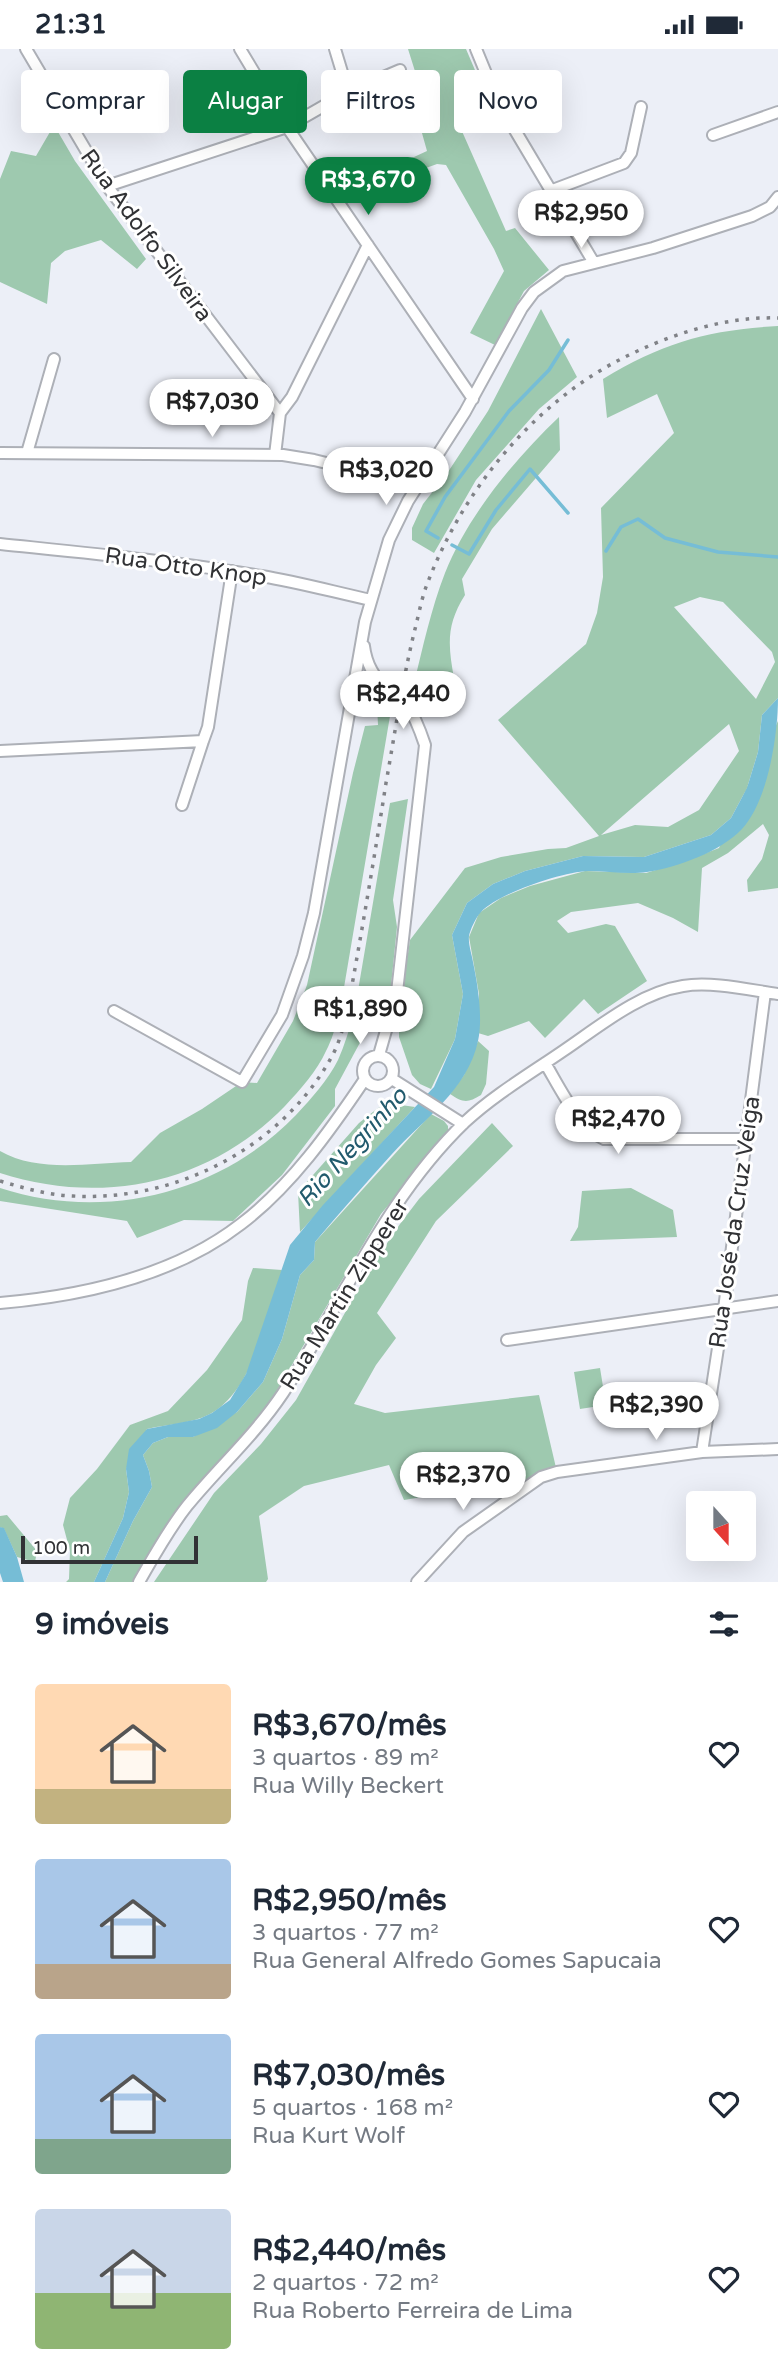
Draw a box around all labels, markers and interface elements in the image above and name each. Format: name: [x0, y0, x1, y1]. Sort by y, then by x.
text: 21:31: [35, 9, 107, 40]
chip: Comprar: [21, 70, 169, 133]
chip: Alugar: [183, 70, 307, 133]
chip: Filtros: [321, 70, 440, 133]
chip: Novo: [454, 70, 562, 133]
street label: Rua Adolfo Silveira: [74, 144, 218, 327]
pin: R$3,670: [303, 157, 433, 217]
text: R$3,670: [321, 166, 415, 194]
pin: R$2,950: [516, 191, 646, 250]
text: R$2,950: [534, 199, 628, 227]
pin: R$7,030: [147, 379, 277, 439]
text: R$7,030: [165, 388, 259, 416]
pin: R$3,020: [321, 447, 451, 507]
text: R$3,020: [339, 456, 433, 484]
street label: Rua Otto Knop: [103, 542, 269, 592]
pin: R$2,440: [338, 671, 468, 731]
text: R$2,440: [356, 680, 450, 708]
pin: R$1,890: [295, 986, 425, 1046]
text: R$1,890: [313, 995, 407, 1023]
water label: Rio Negrinho: [291, 1081, 414, 1213]
street label: Rua José da Cruz Veiga: [703, 1094, 767, 1350]
pin: R$2,470: [553, 1097, 683, 1156]
text: R$2,470: [571, 1105, 665, 1133]
street label: Rua Martin Zipperer: [275, 1193, 415, 1395]
pin: R$2,390: [591, 1383, 721, 1442]
text: R$2,390: [609, 1391, 703, 1419]
pin: R$2,370: [398, 1453, 528, 1512]
text: R$2,370: [416, 1461, 510, 1489]
north arrow: [686, 1491, 756, 1561]
map controls: [686, 1491, 756, 1561]
scale bar: [21, 1533, 198, 1565]
text: 100 m: [32, 1537, 90, 1559]
icon: filters: [705, 1605, 743, 1643]
text: 9 imóveis: [35, 1606, 169, 1643]
text: R$3,670/mês: [252, 1707, 447, 1744]
icon: home: [91, 1712, 175, 1796]
icon: heart: [705, 1735, 743, 1773]
text: 3 quartos · 89 m²: [252, 1744, 439, 1772]
text: Rua Willy Beckert: [252, 1772, 444, 1800]
text: R$2,950/mês: [252, 1882, 447, 1919]
icon: home: [91, 1887, 175, 1971]
icon: heart: [705, 1910, 743, 1948]
text: 3 quartos · 77 m²: [252, 1919, 439, 1947]
text: Rua General Alfredo Gomes Sapucaia: [252, 1947, 662, 1975]
text: R$7,030/mês: [252, 2057, 445, 2094]
icon: home: [91, 2062, 175, 2146]
icon: heart: [705, 2085, 743, 2123]
text: 5 quartos · 168 m²: [252, 2094, 453, 2122]
text: Rua Kurt Wolf: [252, 2122, 405, 2150]
text: R$2,440/mês: [252, 2232, 446, 2269]
icon: home: [91, 2237, 175, 2321]
icon: heart: [705, 2260, 743, 2298]
text: 2 quartos · 72 m²: [252, 2269, 439, 2297]
text: Rua Roberto Ferreira de Lima: [252, 2297, 573, 2325]

